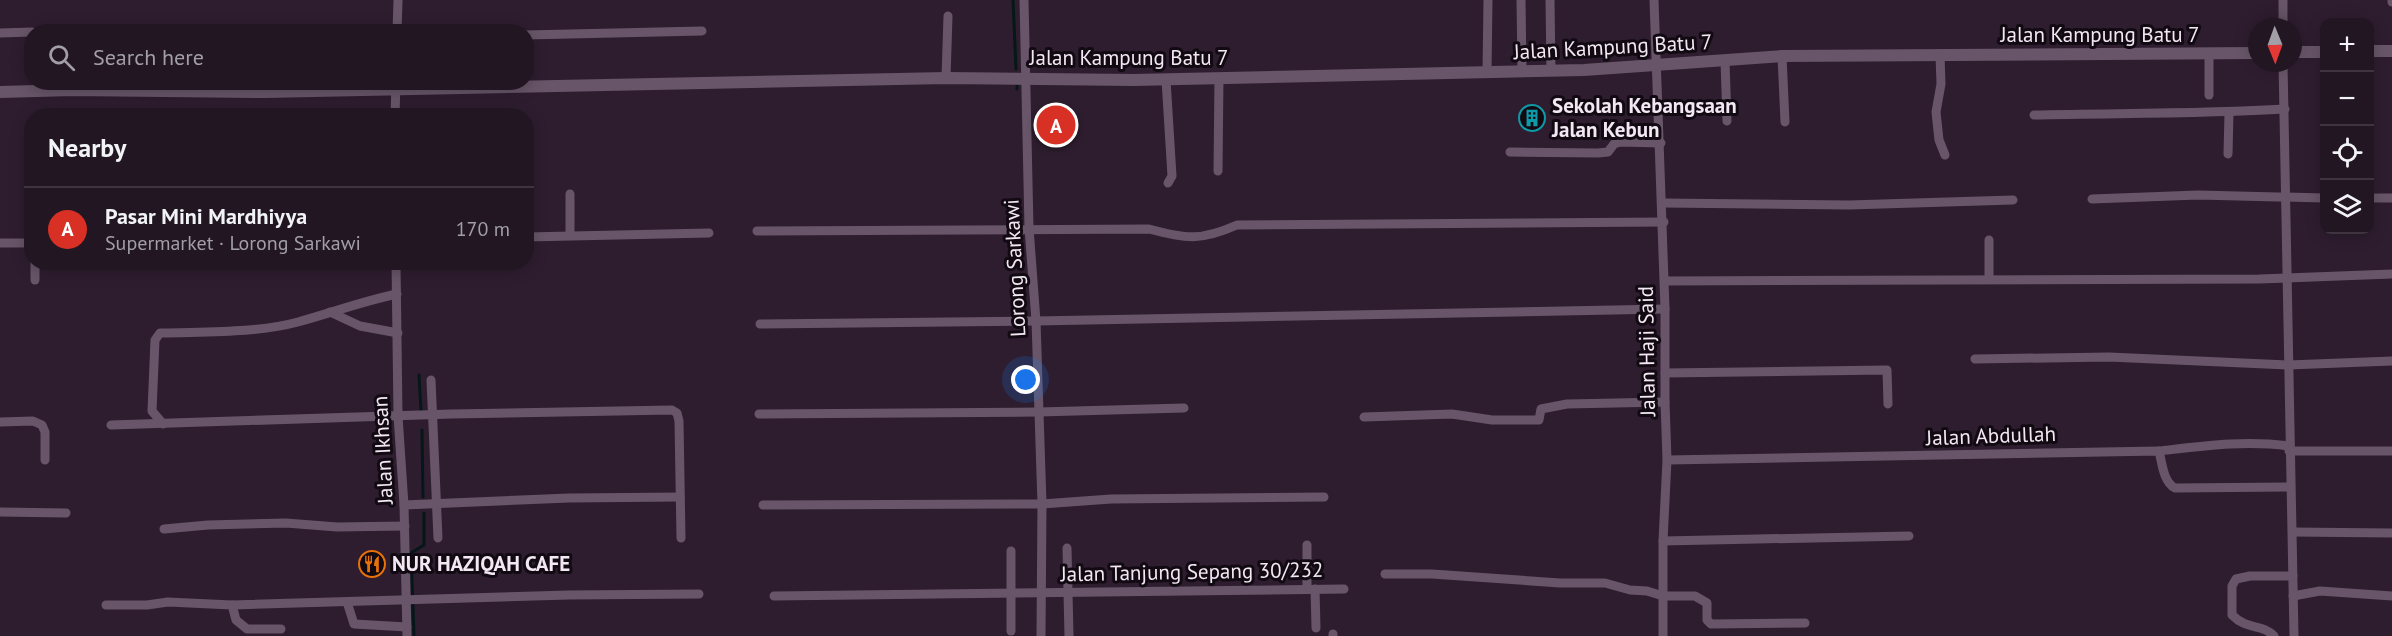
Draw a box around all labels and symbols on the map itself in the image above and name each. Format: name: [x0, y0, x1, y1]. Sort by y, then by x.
north arrow: [2248, 18, 2302, 72]
street label: Jalan Kampung Batu 7: [1999, 21, 2200, 48]
street label: Jalan Kampung Batu 7: [1512, 28, 1713, 65]
street label: Jalan Kampung Batu 7: [1028, 44, 1229, 71]
place label: Sekolah Kebangsaan Jalan Kebun: [1551, 92, 1737, 143]
pin: A: [1036, 102, 1076, 148]
building icon: Sekolah Kebangsaan Jalan Kebun: [1517, 103, 1547, 133]
street label: Lorong Sarkawi: [997, 198, 1032, 338]
street label: Jalan Haji Said: [1632, 286, 1661, 417]
your location: [1011, 365, 1040, 394]
street label: Jalan Ikhsan: [366, 395, 399, 506]
street label: Jalan Abdullah: [1925, 420, 2056, 451]
restaurant icon: NUR HAZIQAH CAFE: [357, 549, 387, 579]
place label: NUR HAZIQAH CAFE: [392, 550, 570, 577]
street label: Jalan Tanjung Sepang 30/232: [1059, 556, 1324, 587]

